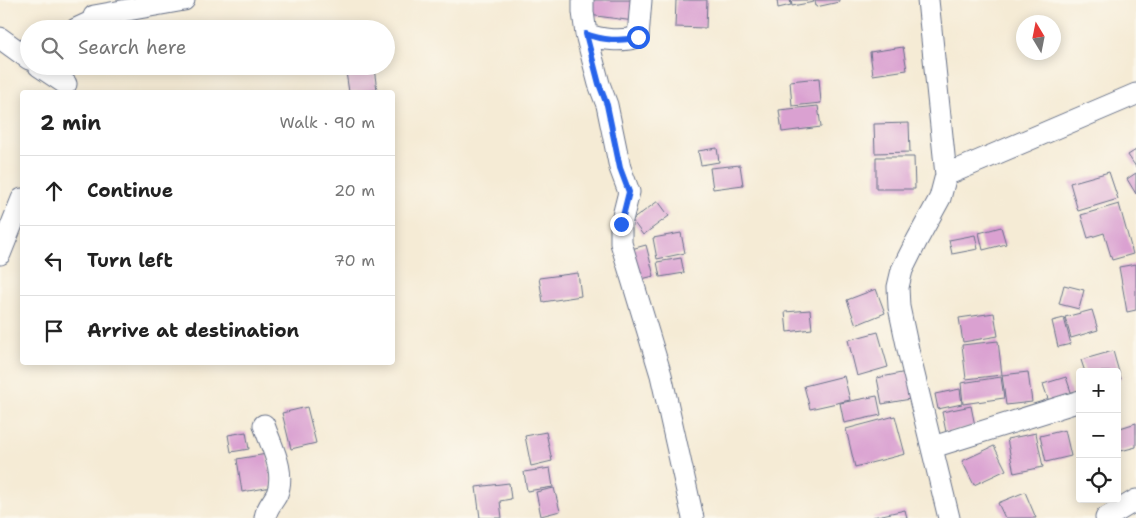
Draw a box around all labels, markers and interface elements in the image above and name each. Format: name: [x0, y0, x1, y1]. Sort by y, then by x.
north arrow: [1016, 15, 1061, 60]
search box: [20, 20, 395, 75]
route start: [627, 26, 650, 49]
icon: search: [38, 34, 66, 62]
text: Search here: [78, 35, 187, 60]
text: 2 min: [40, 109, 101, 137]
text: Walk · 90 m: [280, 112, 375, 133]
icon: ahead: [40, 177, 68, 205]
text: Continue: [87, 178, 173, 203]
text: 20 m: [334, 180, 375, 201]
route end: [610, 213, 633, 236]
icon: left: [40, 247, 68, 275]
text: Turn left: [87, 248, 173, 273]
text: 70 m: [334, 250, 375, 271]
icon: arrive: [40, 317, 68, 345]
text: Arrive at destination: [87, 318, 299, 343]
map controls: [1076, 368, 1121, 503]
button: +: [1076, 368, 1121, 413]
button: −: [1076, 413, 1121, 458]
button: locate: [1076, 458, 1121, 503]

